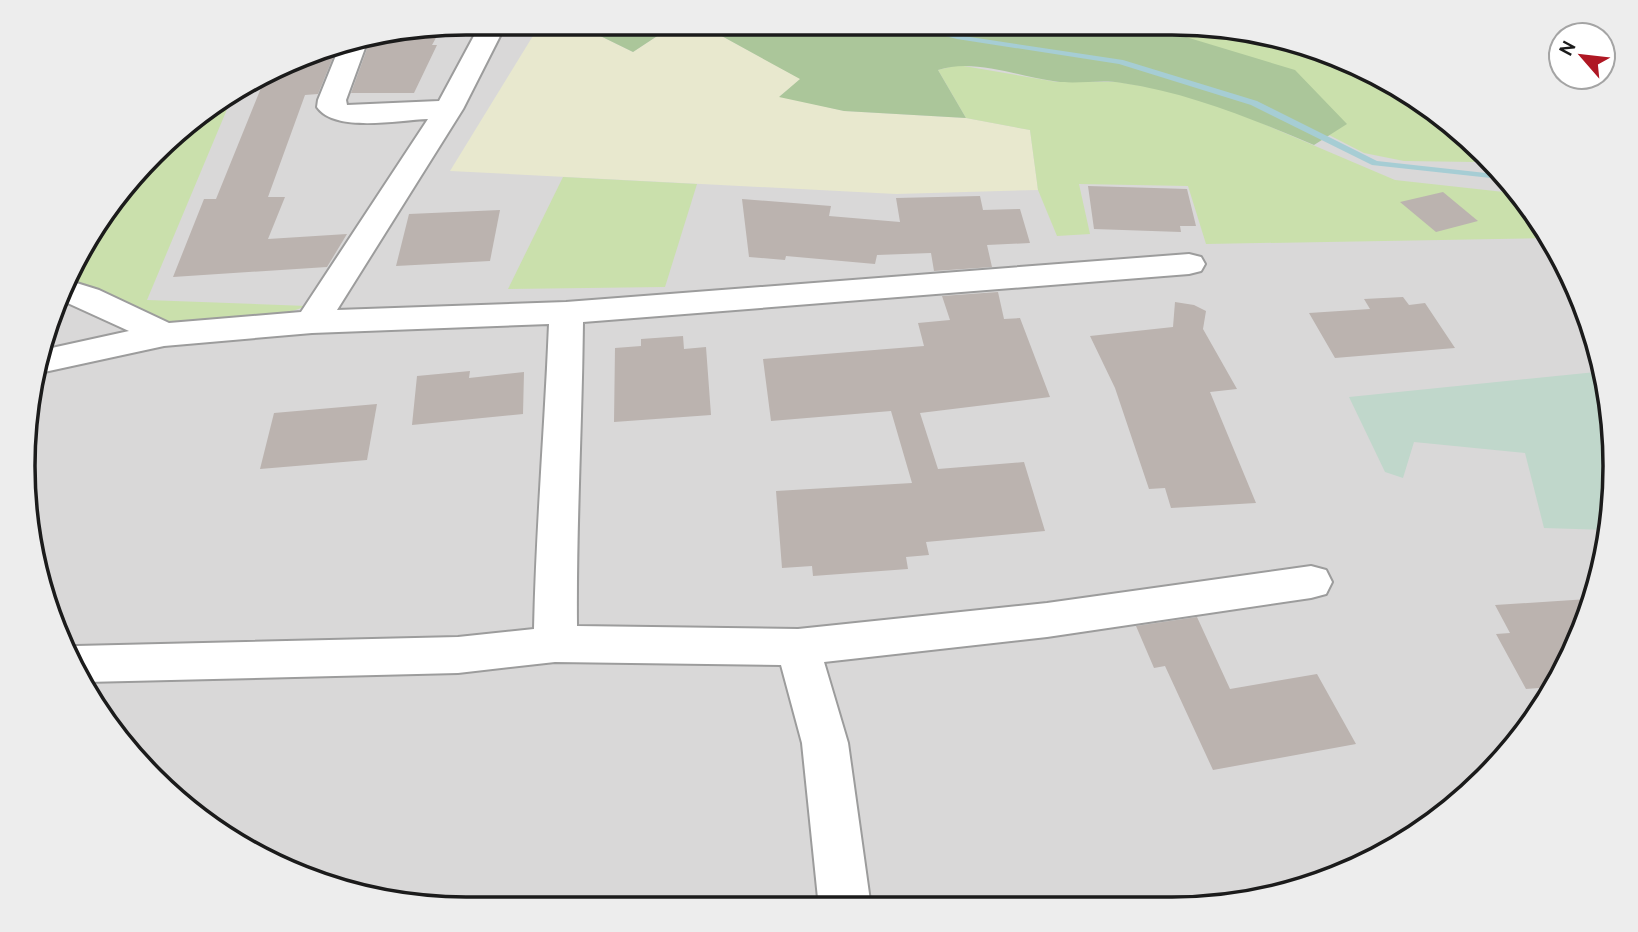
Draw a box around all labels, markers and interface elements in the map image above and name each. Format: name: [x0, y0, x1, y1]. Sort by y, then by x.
north arrow: [1547, 21, 1617, 91]
text: N: [1554, 37, 1581, 60]

